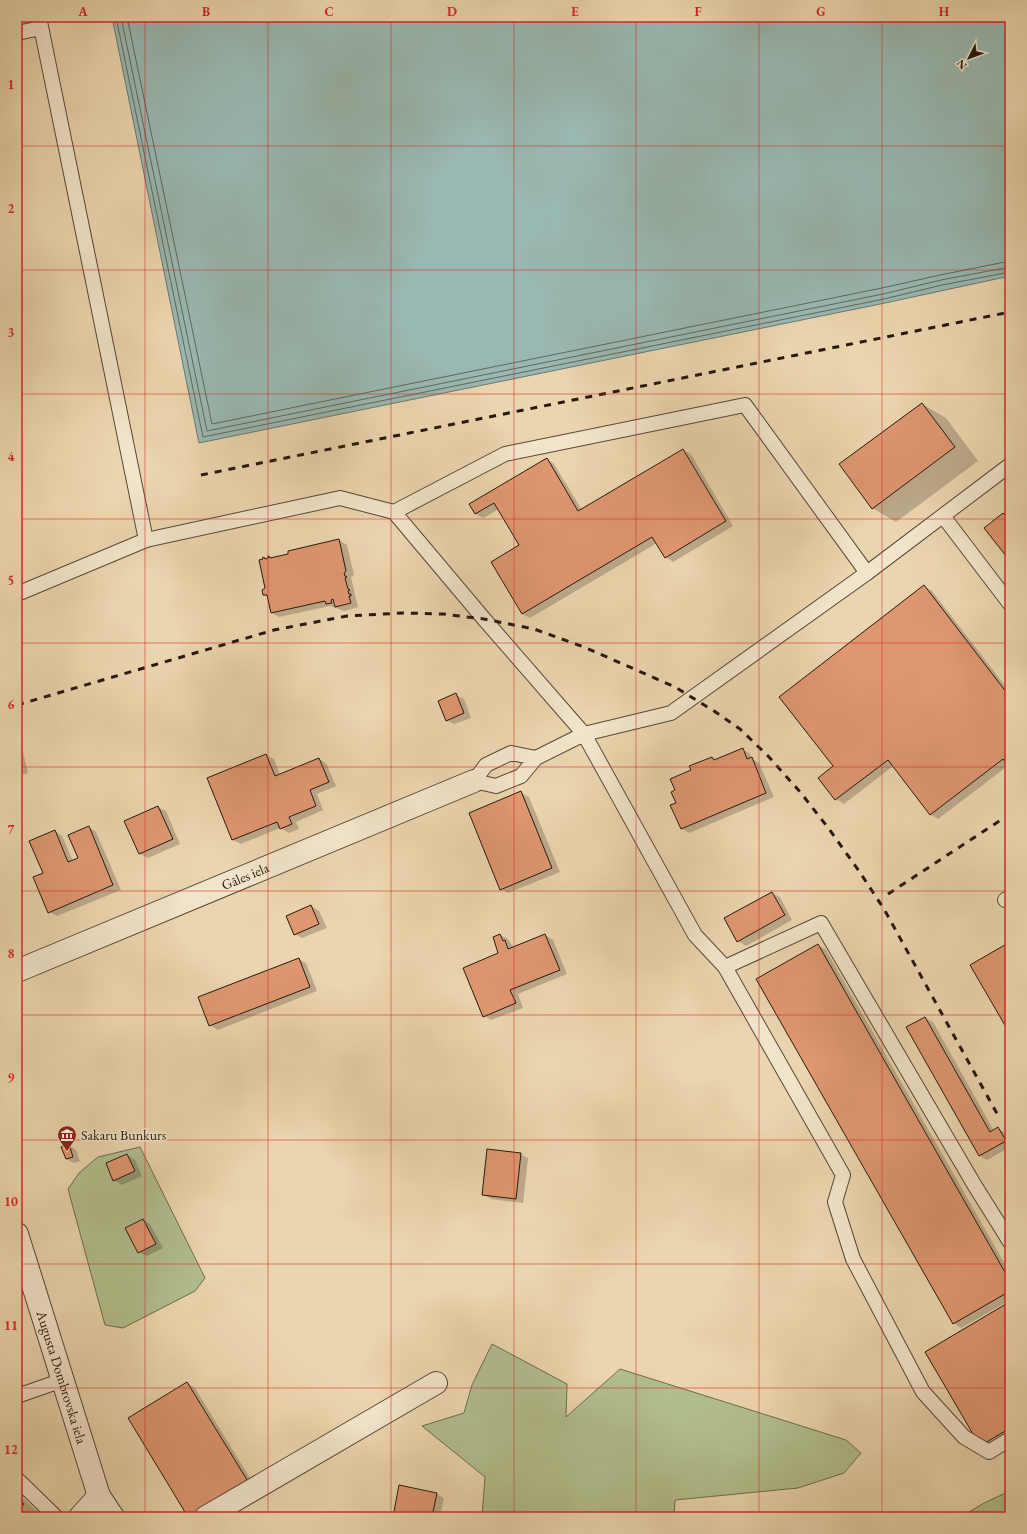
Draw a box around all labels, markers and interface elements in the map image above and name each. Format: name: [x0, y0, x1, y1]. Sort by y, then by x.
text: A: [77, 3, 88, 20]
text: B: [202, 3, 210, 20]
text: C: [324, 3, 334, 20]
text: D: [447, 3, 457, 20]
text: E: [571, 3, 579, 20]
text: F: [694, 3, 702, 20]
text: G: [816, 3, 826, 20]
text: H: [939, 3, 950, 20]
north arrow: [949, 38, 989, 78]
text: N: [953, 57, 970, 73]
text: 1: [8, 76, 15, 93]
text: 2: [8, 200, 15, 217]
text: 3: [8, 324, 15, 341]
text: 4: [8, 448, 15, 465]
text: 5: [8, 572, 14, 589]
text: 6: [8, 696, 15, 713]
text: 7: [8, 821, 15, 838]
street label: Gāles iela: [219, 858, 272, 894]
text: 8: [8, 945, 15, 962]
text: 9: [8, 1069, 15, 1086]
museum icon: Sakaru Bunkurs: [56, 1124, 78, 1152]
place label: Sakaru Bunkurs: [81, 1126, 167, 1144]
text: 10: [4, 1193, 18, 1210]
street label: Augusta Dombrovska iela: [32, 1307, 91, 1446]
text: 11: [4, 1317, 18, 1334]
text: 12: [4, 1441, 18, 1458]

